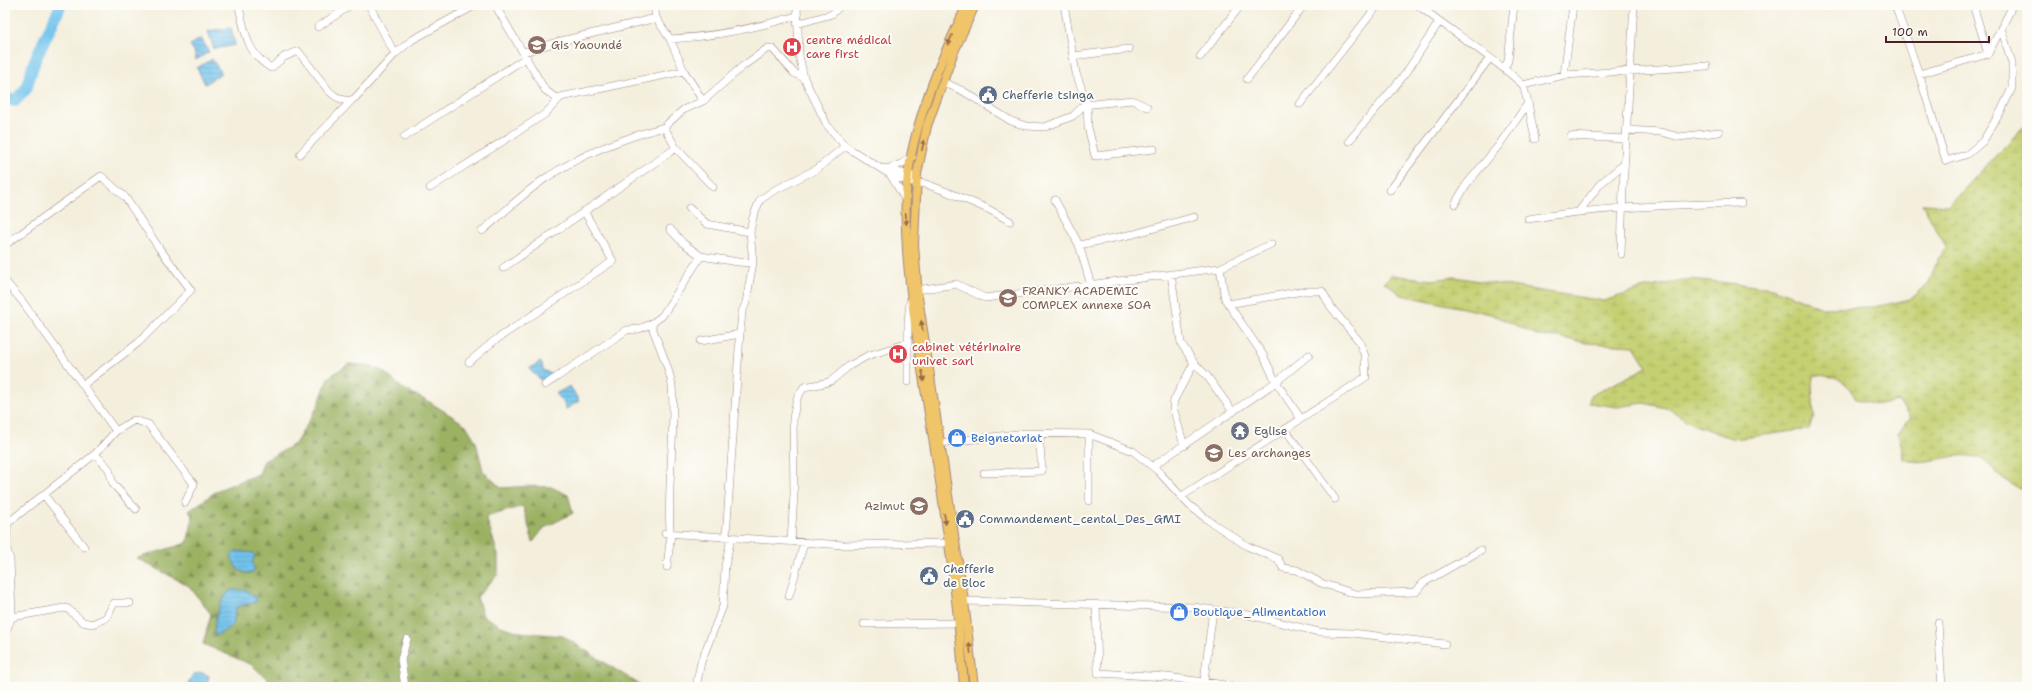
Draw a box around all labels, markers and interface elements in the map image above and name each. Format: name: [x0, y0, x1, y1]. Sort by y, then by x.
scale bar: [1886, 18, 1989, 44]
text: 100 m: [1892, 24, 1928, 40]
place label: centre médical care first: [806, 32, 892, 62]
school or university icon: Gis Yaoundé: [526, 34, 548, 56]
one-way arrow: [947, 35, 953, 46]
hospital icon: centre médical care first: [781, 36, 803, 58]
place label: Gis Yaoundé: [551, 37, 623, 53]
public building icon: Chefferie tsinga: [977, 84, 999, 106]
place label: Chefferie tsinga: [1002, 87, 1094, 103]
one-way arrow: [921, 139, 927, 151]
one-way arrow: [903, 213, 909, 226]
place label: FRANKY ACADEMIC COMPLEX annexe SOA: [1022, 283, 1152, 313]
school or university icon: FRANKY ACADEMIC COMPLEX annexe SOA: [997, 287, 1019, 309]
one-way arrow: [919, 320, 925, 332]
place label: cabinet vétérinaire univet sarl: [912, 339, 1022, 369]
hospital icon: cabinet vétérinaire univet sarl: [887, 343, 909, 365]
one-way arrow: [920, 370, 926, 382]
temple icon: Eglise: [1229, 420, 1251, 442]
place label: Eglise: [1254, 423, 1288, 439]
shop icon: Beignetariat: [946, 427, 968, 449]
place label: Beignetariat: [971, 430, 1042, 446]
school or university icon: Les archanges: [1203, 442, 1225, 464]
place label: Les archanges: [1228, 445, 1311, 461]
school or university icon: Azimut: [908, 495, 930, 517]
place label: Azimut: [864, 498, 905, 514]
public building icon: Commandement_cental_Des_GMI: [954, 508, 976, 530]
place label: Commandement_cental_Des_GMI: [979, 511, 1181, 527]
one-way arrow: [942, 512, 948, 525]
place label: Chefferie de Bloc: [943, 561, 995, 591]
public building icon: Chefferie de Bloc: [918, 565, 940, 587]
shop icon: Boutique_Alimentation: [1168, 601, 1190, 623]
place label: Boutique_Alimentation: [1193, 604, 1326, 620]
one-way arrow: [967, 642, 973, 654]

